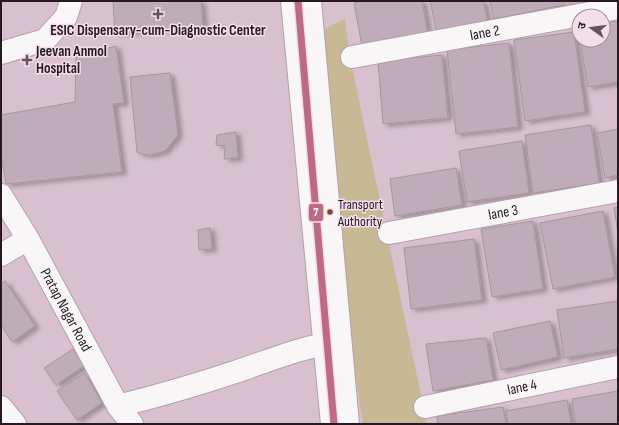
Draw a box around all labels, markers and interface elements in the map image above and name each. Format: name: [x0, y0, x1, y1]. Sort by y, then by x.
marker: ESIC Dispensary-cum-Diagnostic Center: [152, 8, 164, 20]
north arrow: [571, 8, 611, 48]
text: उ: [575, 20, 589, 30]
place label: ESIC Dispensary-cum-Diagnostic Center: [50, 21, 266, 40]
street label: lane 2: [469, 21, 501, 45]
place label: Jeevan Anmol Hospital: [35, 42, 107, 78]
marker: Jeevan Anmol Hospital: [21, 54, 33, 66]
place label: Transport Authority: [337, 196, 383, 230]
street label: lane 3: [487, 201, 520, 225]
line badge: 7: [308, 203, 324, 222]
text: 7: [314, 206, 319, 219]
marker: Transport Authority: [325, 207, 335, 217]
street label: Pratap Nagar Road: [36, 265, 96, 355]
street label: lane 4: [506, 375, 539, 400]

